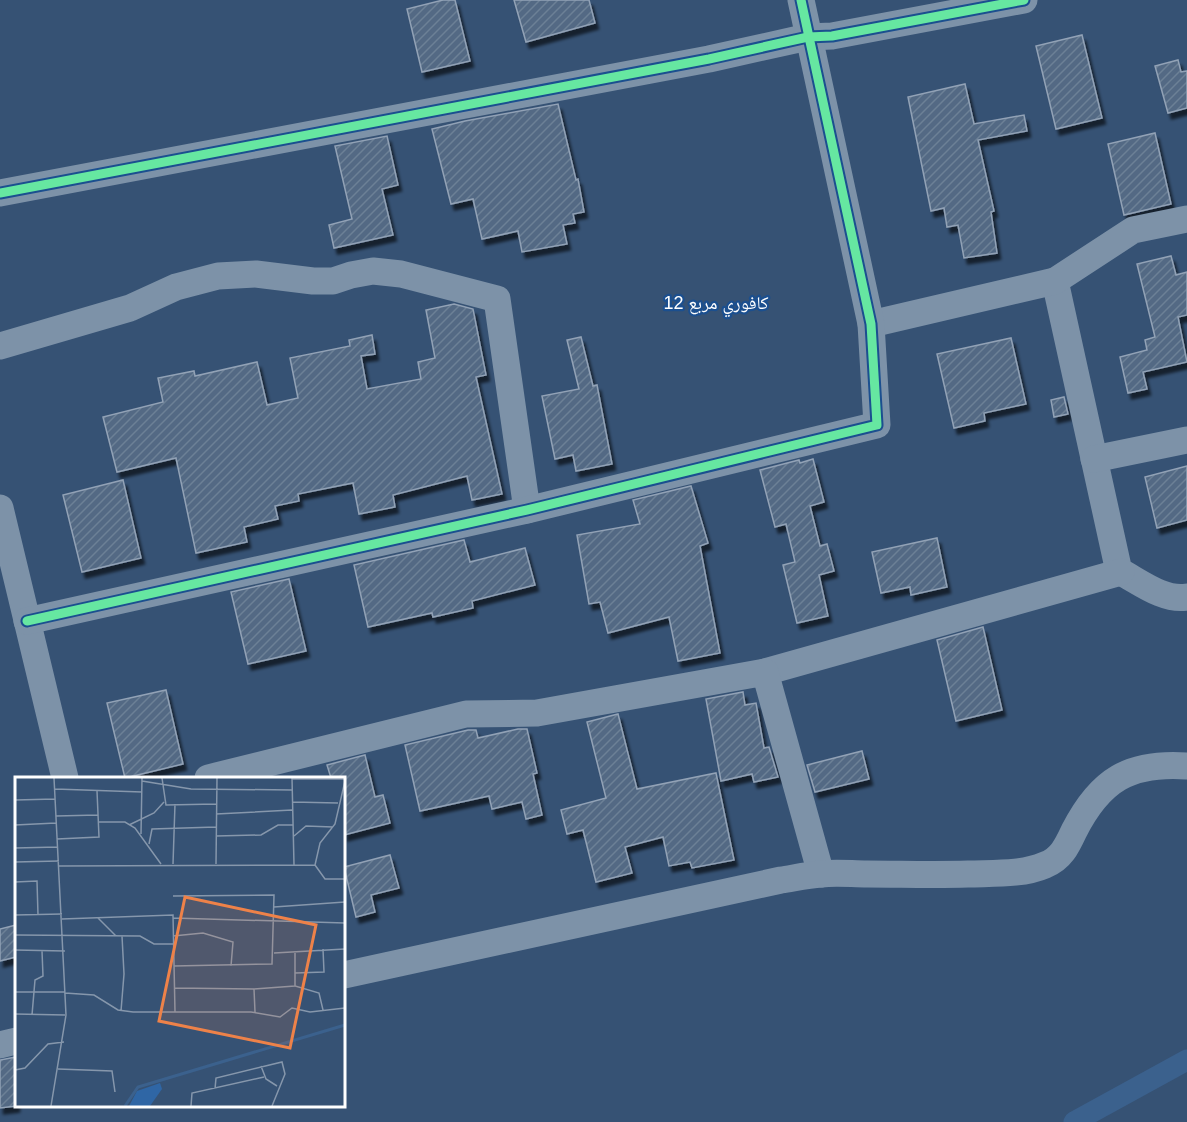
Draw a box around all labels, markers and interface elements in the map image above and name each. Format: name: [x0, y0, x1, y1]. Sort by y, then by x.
district label: كافوري مربع 12: [663, 293, 769, 318]
inset map: [15, 777, 345, 1107]

